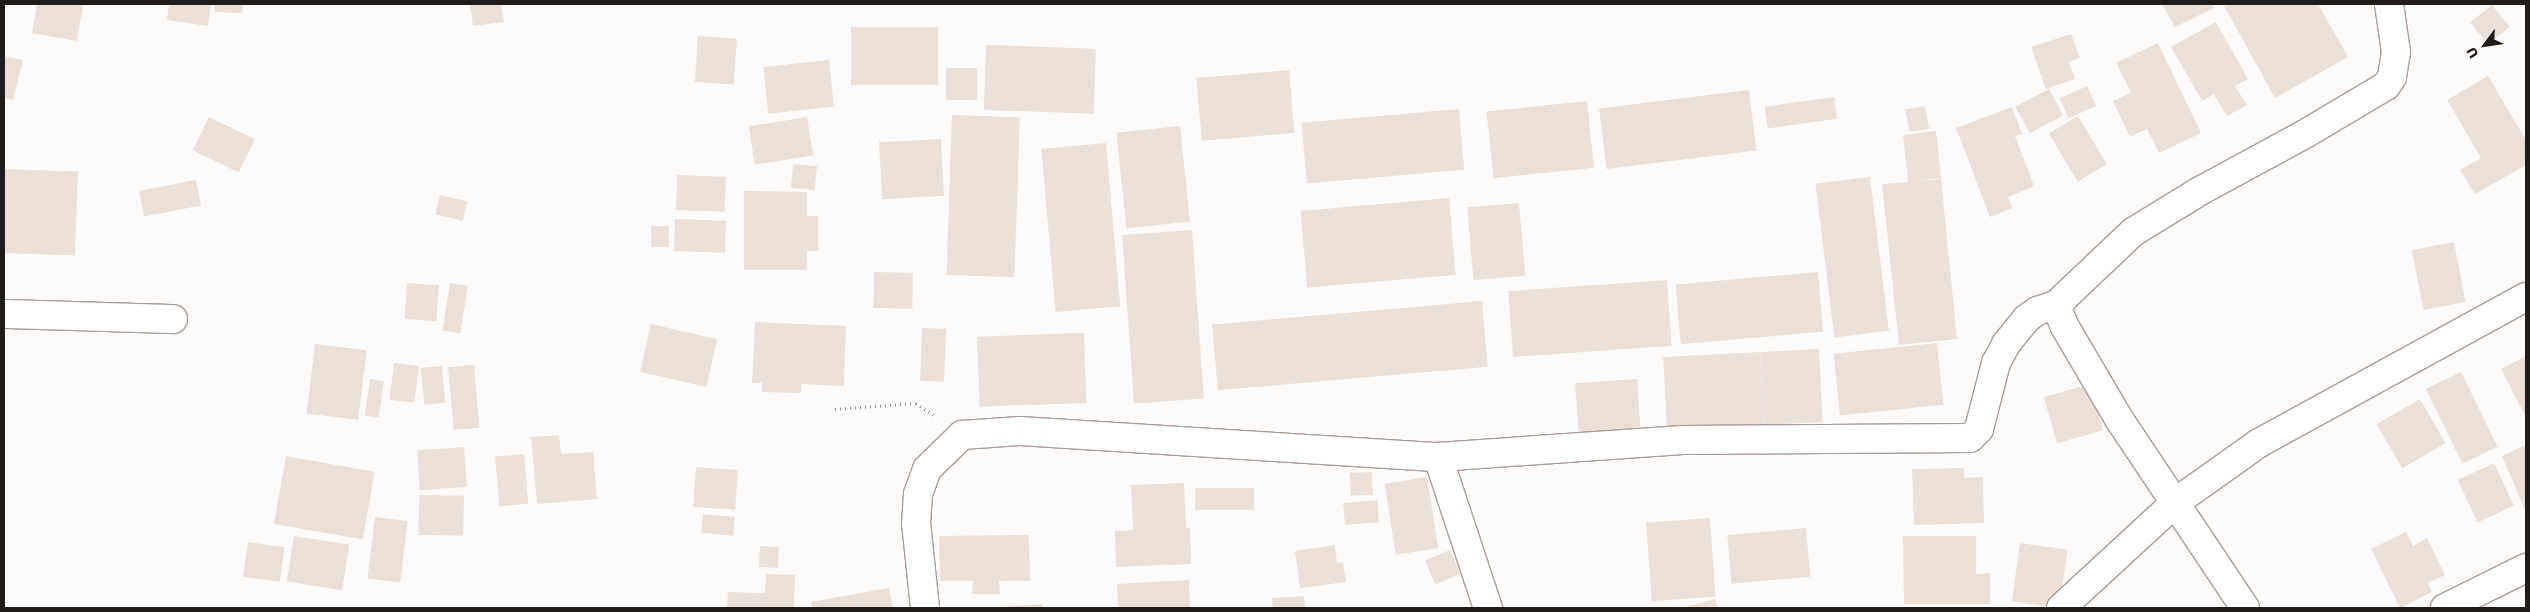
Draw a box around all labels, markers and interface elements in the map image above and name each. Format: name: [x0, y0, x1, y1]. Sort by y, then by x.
north arrow: [2460, 20, 2510, 70]
text: U: [2463, 44, 2482, 61]

